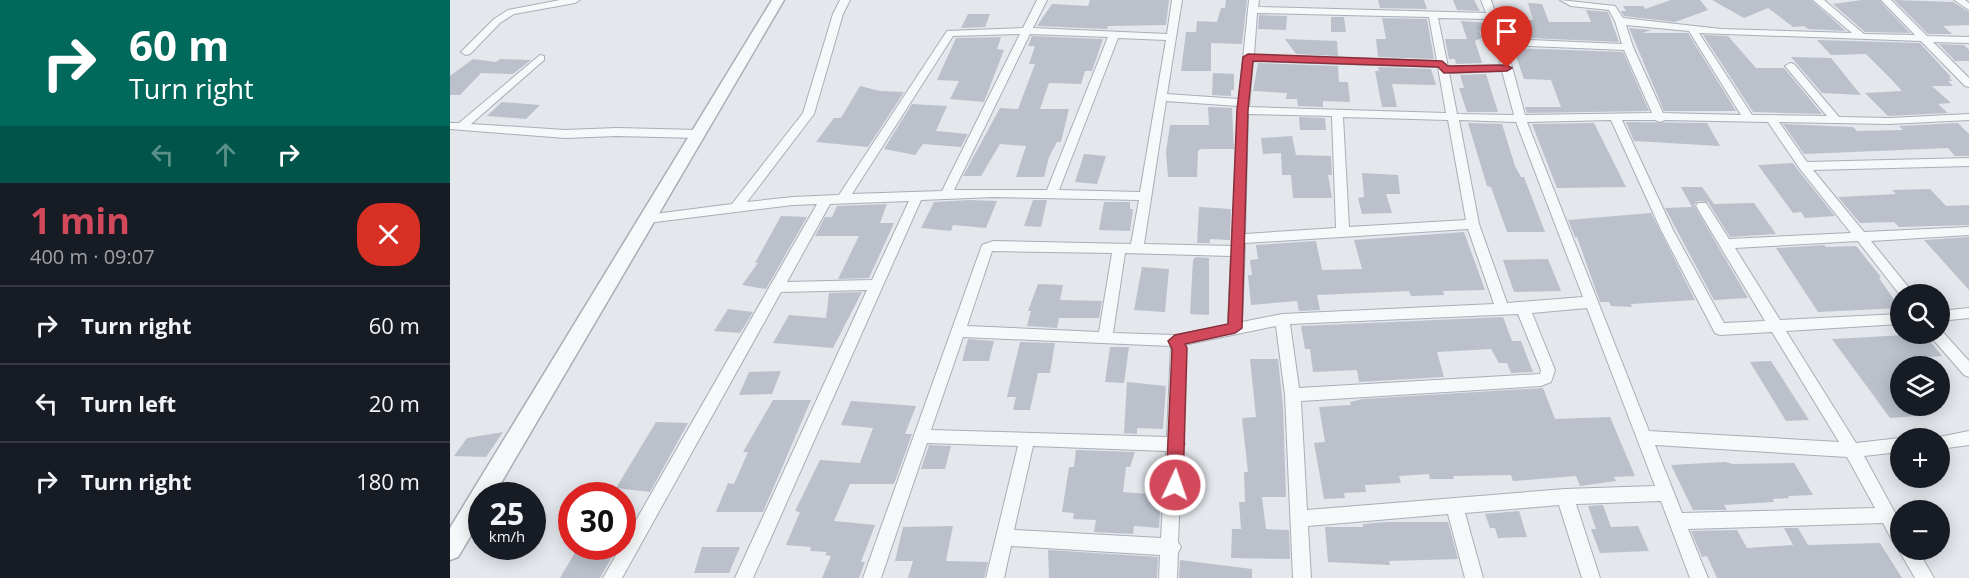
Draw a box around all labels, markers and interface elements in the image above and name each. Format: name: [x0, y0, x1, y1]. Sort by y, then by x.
pin: [1481, 6, 1532, 68]
icon: arrive: [1490, 15, 1523, 48]
text: 60 m: [129, 16, 229, 73]
icon: right: [30, 24, 108, 102]
text: Turn right: [129, 70, 254, 107]
icon: left: [146, 138, 179, 171]
icon: ahead: [209, 138, 242, 171]
icon: right: [272, 138, 305, 171]
text: 1 min: [30, 196, 130, 245]
button: close: [357, 203, 420, 266]
text: 400 m · 09:07: [30, 243, 155, 270]
map controls: [1890, 284, 1950, 560]
button: search: [1890, 284, 1950, 344]
icon: right: [30, 309, 63, 342]
text: Turn right: [81, 310, 192, 340]
text: 60 m: [369, 310, 420, 340]
button: layers: [1890, 356, 1950, 416]
icon: left: [30, 387, 63, 420]
text: Turn left: [81, 388, 176, 418]
text: 20 m: [369, 388, 420, 418]
button: +: [1890, 428, 1950, 488]
position arrow: [1143, 453, 1207, 517]
icon: right: [30, 465, 63, 498]
text: Turn right: [81, 466, 192, 496]
text: 180 m: [356, 466, 420, 496]
speed limit sign: 30: [558, 482, 636, 560]
text: 25: [490, 493, 524, 534]
button: −: [1890, 500, 1950, 560]
text: km/h: [489, 526, 525, 546]

